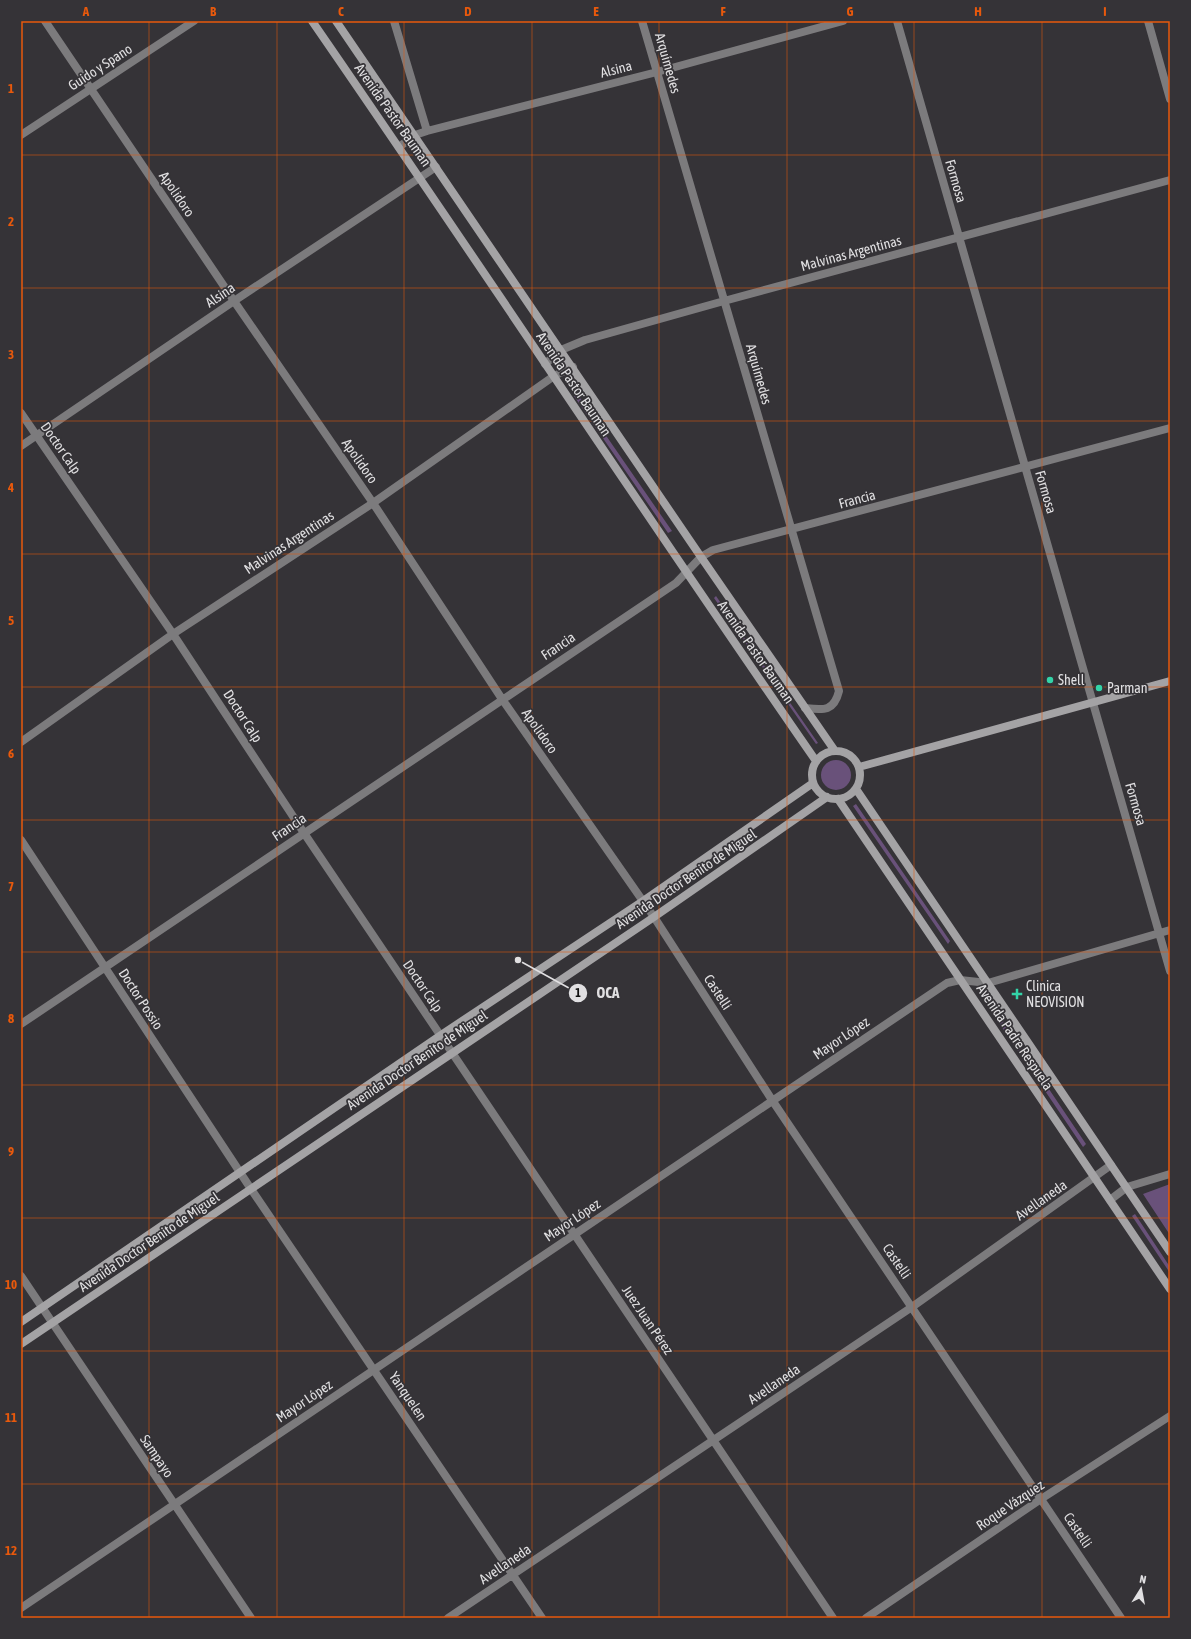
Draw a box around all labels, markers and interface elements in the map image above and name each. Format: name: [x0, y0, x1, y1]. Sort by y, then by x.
text: A: [82, 4, 90, 19]
text: B: [210, 4, 217, 19]
text: C: [338, 4, 344, 19]
text: D: [464, 4, 472, 19]
text: E: [593, 4, 599, 19]
text: F: [720, 4, 726, 19]
text: G: [847, 4, 854, 19]
text: H: [974, 4, 982, 19]
text: I: [1103, 4, 1107, 19]
street label: Arquímedes: [652, 31, 684, 95]
street label: Guido y Spano: [65, 41, 135, 93]
street label: Alsina: [599, 57, 633, 81]
street label: Avenida Pastor Bauman: [352, 61, 434, 169]
text: 1: [8, 81, 14, 96]
street label: Formosa: [942, 158, 970, 204]
street label: Apolidoro: [156, 168, 198, 220]
text: 2: [8, 214, 14, 229]
street label: Malvinas Argentinas: [799, 232, 903, 274]
street label: Alsina: [202, 279, 238, 311]
street label: Avenida Pastor Bauman: [533, 329, 615, 439]
street label: Arquímedes: [743, 342, 775, 406]
text: 3: [8, 347, 14, 362]
street label: Doctor Calp: [37, 419, 85, 477]
street label: Apolidoro: [339, 436, 381, 486]
street label: Formosa: [1032, 469, 1060, 515]
text: 4: [7, 480, 14, 495]
street label: Francia: [837, 486, 877, 512]
street label: Malvinas Argentinas: [241, 507, 337, 577]
street label: Avenida Pastor Bauman: [715, 598, 797, 706]
text: 5: [8, 613, 14, 628]
street label: Francia: [538, 629, 578, 663]
place label: Shell: [1058, 672, 1085, 688]
marker: Shell: [1045, 675, 1055, 685]
place label: Parman: [1107, 680, 1148, 696]
marker: Parman: [1094, 683, 1104, 693]
street label: Doctor Calp: [220, 687, 266, 746]
street label: Apolidoro: [519, 706, 561, 756]
text: 6: [8, 746, 14, 761]
street label: Formosa: [1122, 781, 1150, 827]
street label: Francia: [269, 810, 309, 844]
street label: Avenida Doctor Benito de Miguel: [613, 826, 759, 932]
text: 7: [8, 879, 14, 894]
street label: Doctor Calp: [400, 957, 446, 1015]
street label: Doctor Possio: [115, 966, 167, 1032]
street label: Castelli: [701, 971, 735, 1013]
place label: Clinica NEOVISION: [1026, 978, 1085, 1010]
callout: OCA: [568, 979, 627, 1006]
street label: Avenida Padre Respuela: [974, 981, 1056, 1093]
text: OCA: [597, 984, 620, 1001]
text: 1: [575, 986, 581, 1000]
marker: Clinica NEOVISION: [1011, 988, 1023, 1000]
street label: Avenida Doctor Benito de Miguel: [344, 1007, 490, 1113]
text: 8: [8, 1011, 14, 1026]
street label: Mayor López: [810, 1013, 872, 1063]
text: 9: [8, 1144, 14, 1159]
street label: Avellaneda: [1012, 1177, 1070, 1223]
street label: Avenida Doctor Benito de Miguel: [76, 1189, 222, 1295]
street label: Mayor López: [541, 1195, 603, 1245]
street label: Castelli: [880, 1241, 914, 1281]
text: 10: [5, 1277, 17, 1292]
street label: Juez Juan Pérez: [619, 1283, 677, 1357]
street label: Avellaneda: [745, 1361, 803, 1407]
street label: Yanquelen: [386, 1369, 430, 1423]
street label: Mayor López: [273, 1376, 335, 1426]
text: 11: [5, 1410, 17, 1425]
street label: Sampayo: [137, 1432, 177, 1480]
street label: Roque Vázquez: [973, 1477, 1047, 1533]
street label: Castelli: [1061, 1510, 1095, 1550]
street label: Avellaneda: [476, 1541, 534, 1587]
text: 12: [5, 1543, 17, 1558]
north arrow: [1121, 1569, 1161, 1609]
text: N: [1139, 1573, 1147, 1586]

